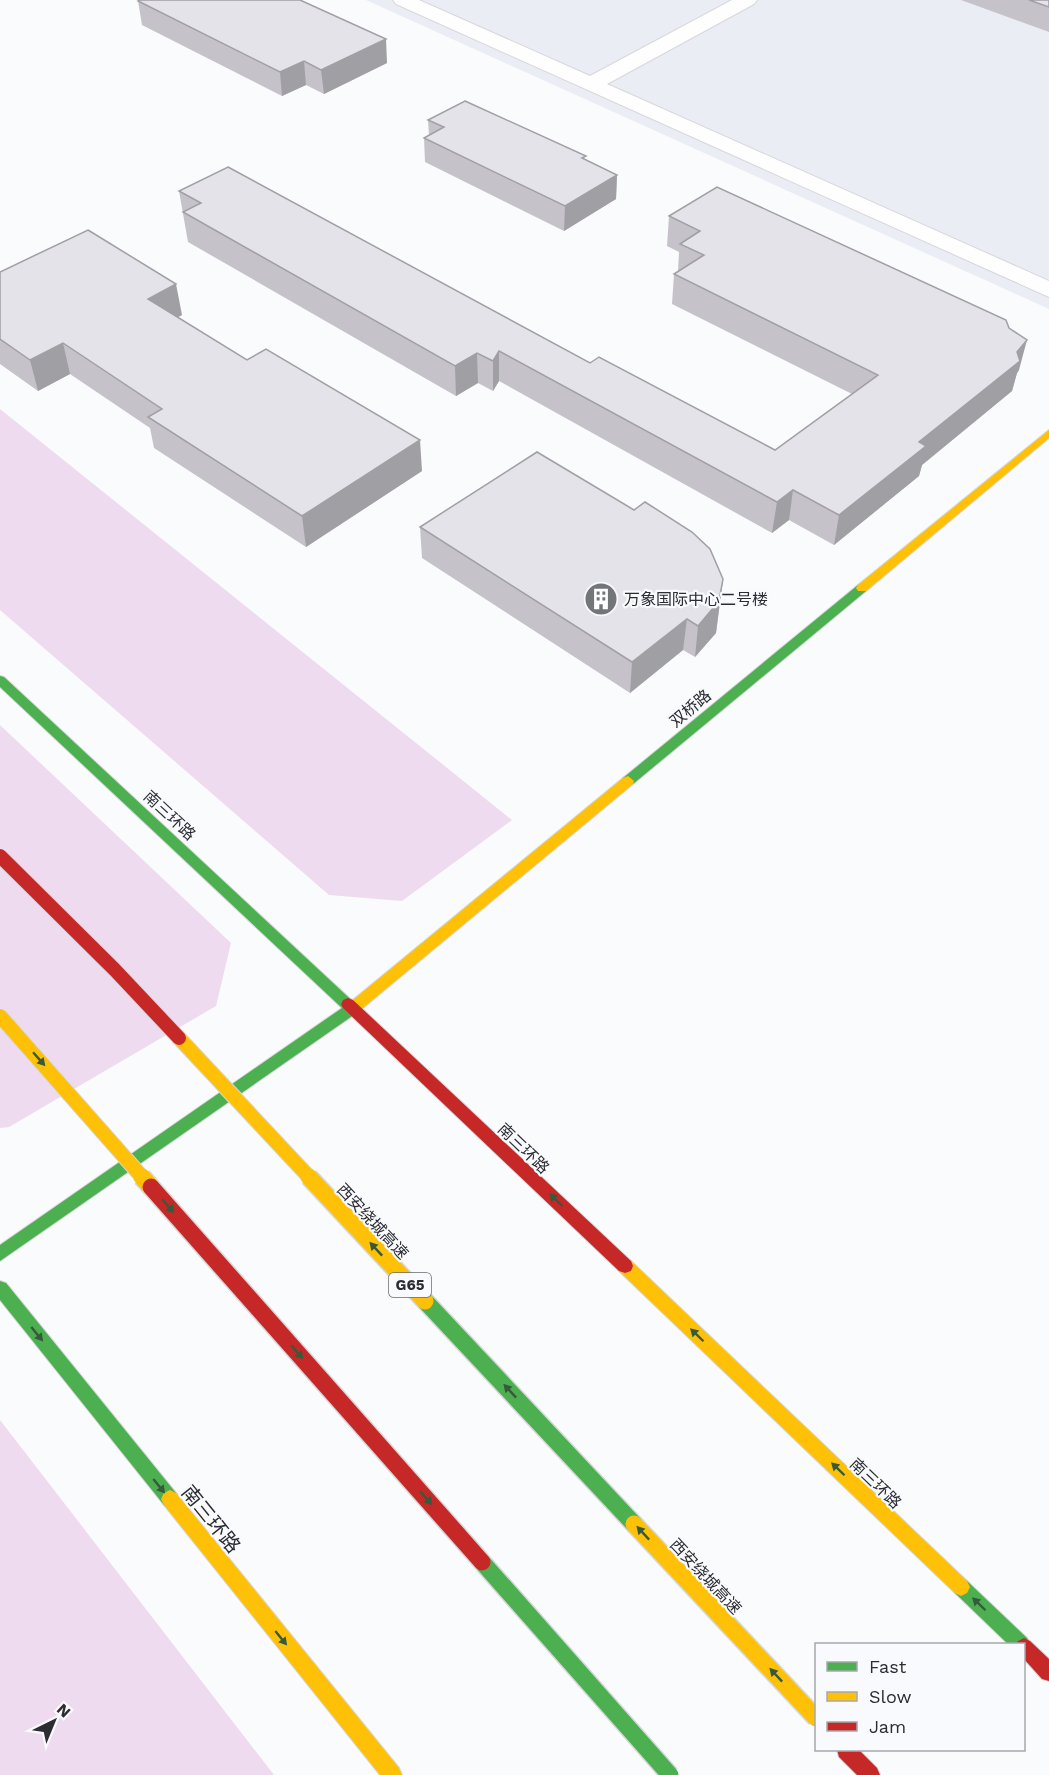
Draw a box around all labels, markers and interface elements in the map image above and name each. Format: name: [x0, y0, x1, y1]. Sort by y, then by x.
building icon: 万象国际中心二号楼: [583, 581, 619, 617]
place label: 万象国际中心二号楼: [624, 590, 768, 609]
street label: 双桥路: [666, 686, 715, 731]
street label: 南三环路: [140, 787, 200, 844]
one-way arrow: [32, 1052, 46, 1067]
street label: 南三环路: [494, 1119, 553, 1177]
street label: 西安绕城高速: [333, 1180, 412, 1263]
one-way arrow: [548, 1193, 563, 1207]
one-way arrow: [161, 1198, 174, 1213]
one-way arrow: [369, 1241, 383, 1256]
road number: G65: [389, 1273, 431, 1297]
one-way arrow: [30, 1326, 43, 1342]
one-way arrow: [689, 1328, 704, 1342]
one-way arrow: [290, 1344, 303, 1359]
one-way arrow: [503, 1384, 517, 1398]
street label: 南三环路: [846, 1454, 905, 1512]
one-way arrow: [831, 1463, 845, 1477]
one-way arrow: [152, 1478, 164, 1493]
street label: 南三环路: [177, 1480, 245, 1558]
one-way arrow: [419, 1490, 432, 1505]
one-way arrow: [636, 1526, 650, 1541]
street label: 西安绕城高速: [666, 1535, 745, 1618]
one-way arrow: [971, 1597, 986, 1611]
one-way arrow: [274, 1630, 287, 1645]
legend: [815, 1643, 1025, 1751]
text: Fast: [869, 1656, 907, 1677]
one-way arrow: [770, 1669, 784, 1683]
text: Slow: [869, 1686, 912, 1707]
north arrow: [24, 1691, 84, 1751]
text: N: [53, 1699, 75, 1721]
text: Jam: [869, 1716, 906, 1737]

